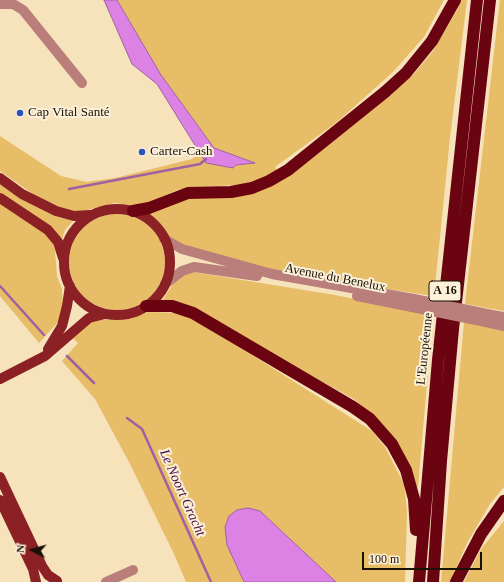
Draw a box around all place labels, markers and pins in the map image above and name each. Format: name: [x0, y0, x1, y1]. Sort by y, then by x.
place label: Cap Vital Santé: [28, 105, 110, 121]
marker: Cap Vital Santé: [15, 108, 25, 118]
place label: Carter-Cash: [150, 144, 213, 160]
marker: Carter-Cash: [137, 147, 147, 157]

